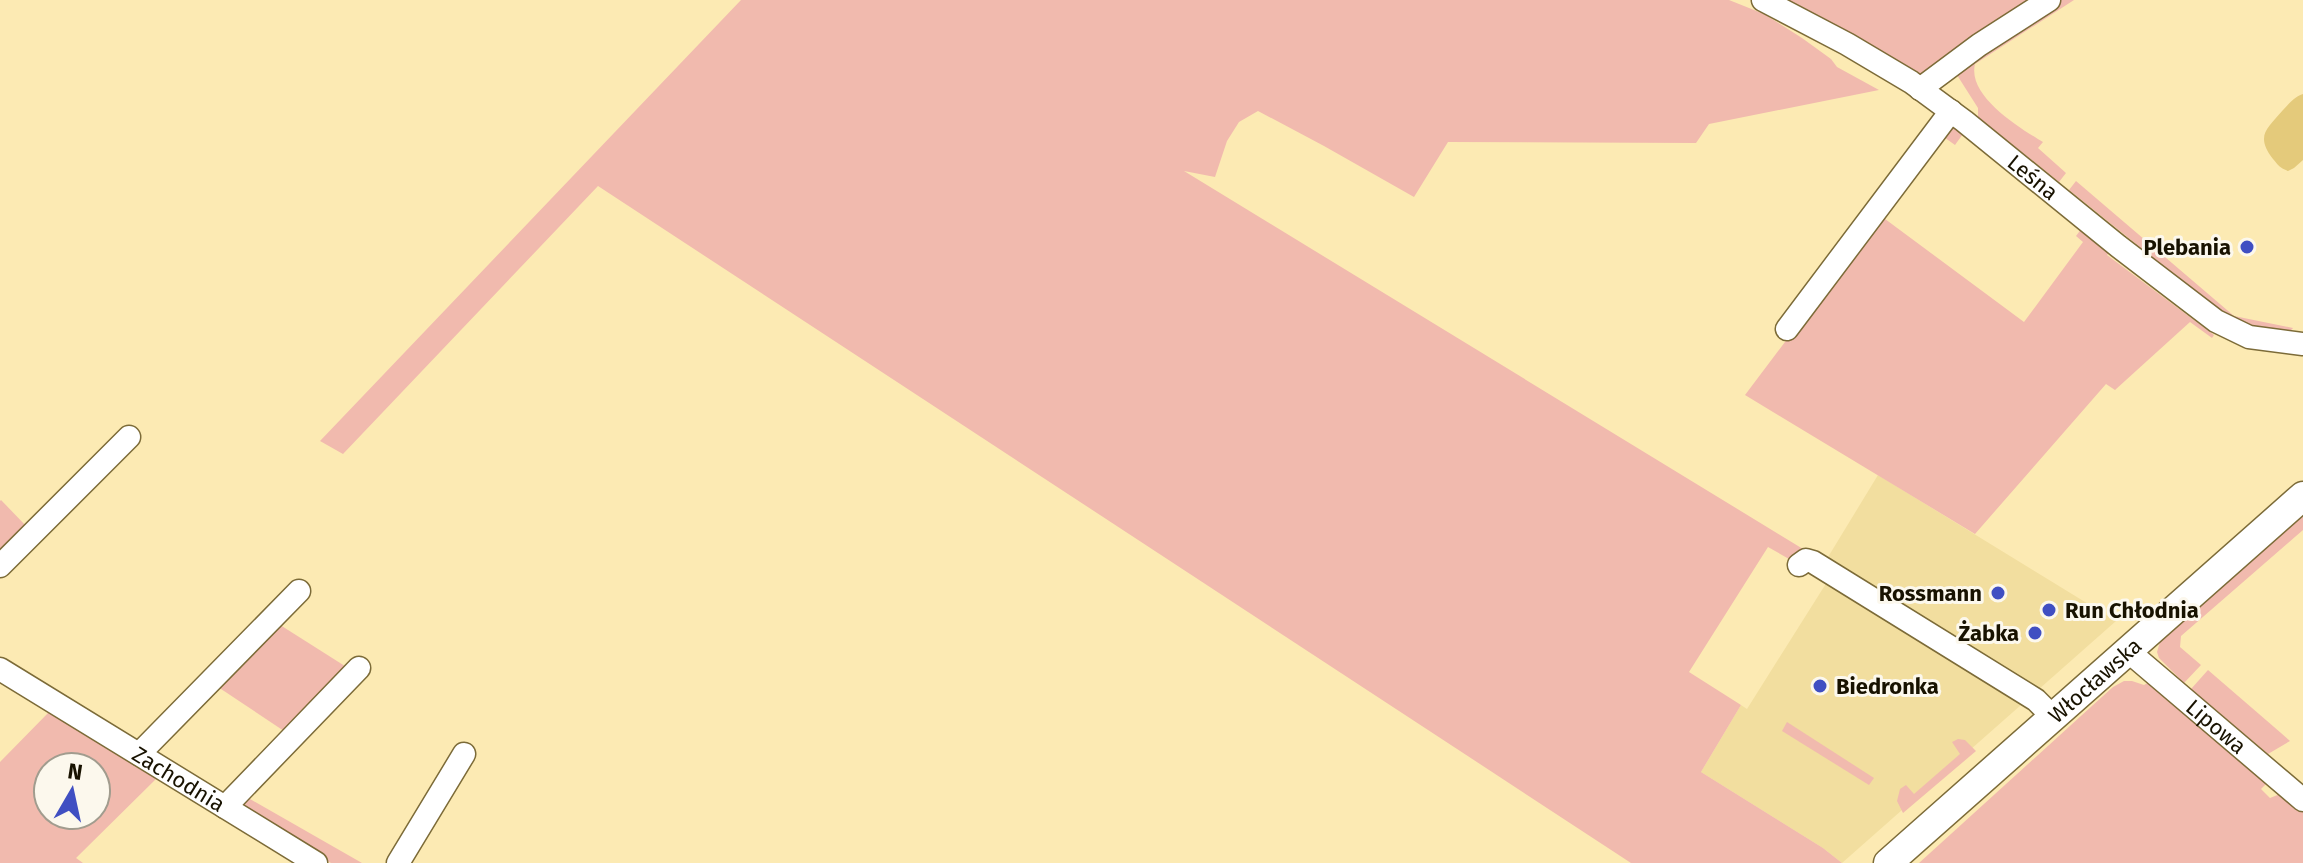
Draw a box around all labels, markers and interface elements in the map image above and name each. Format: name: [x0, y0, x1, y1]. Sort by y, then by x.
street label: Leśna: [2002, 149, 2064, 206]
place label: Plebania: [2144, 234, 2231, 261]
marker: Plebania: [2238, 238, 2256, 256]
place label: Rossmann: [1879, 580, 1982, 607]
marker: Rossmann: [1989, 584, 2007, 602]
place label: Run Chłodnia: [2065, 597, 2199, 624]
marker: Run Chłodnia: [2040, 601, 2058, 619]
place label: Żabka: [1958, 620, 2019, 647]
marker: Żabka: [2026, 624, 2044, 642]
street label: Włocławska: [2043, 632, 2147, 729]
place label: Biedronka: [1836, 673, 1939, 700]
marker: Biedronka: [1811, 677, 1829, 695]
street label: Lipowa: [2180, 693, 2252, 760]
street label: Zachodnia: [127, 741, 230, 818]
north arrow: [32, 751, 112, 831]
text: N: [66, 757, 84, 786]

